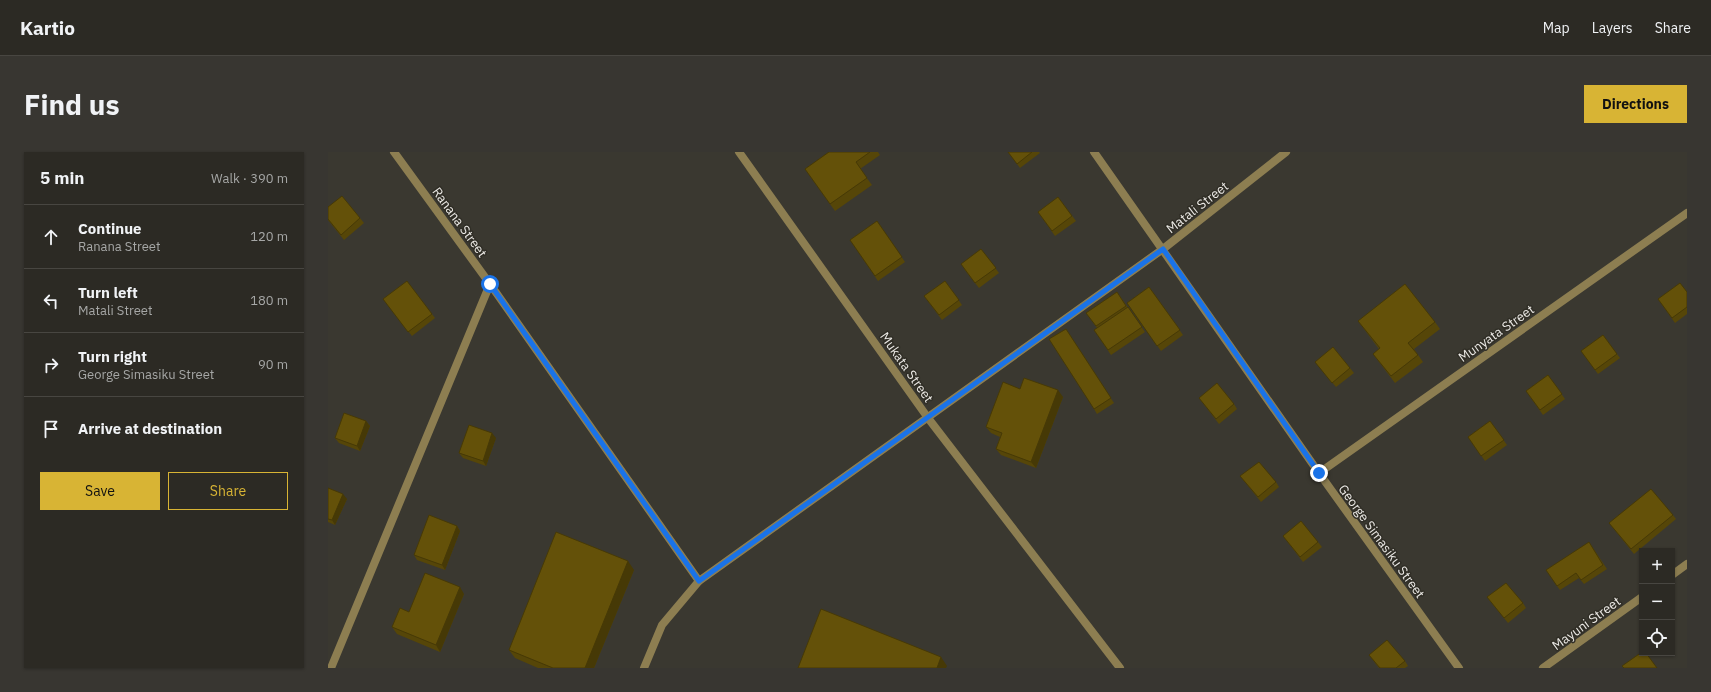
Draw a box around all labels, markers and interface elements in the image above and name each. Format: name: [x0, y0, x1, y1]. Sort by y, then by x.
text: Kartio: [20, 16, 75, 40]
text: Map: [1543, 19, 1570, 37]
text: Layers: [1592, 19, 1633, 37]
text: Share: [1655, 19, 1691, 37]
button: Directions: [1584, 85, 1687, 123]
text: Find us: [24, 86, 120, 123]
text: 5 min: [40, 167, 84, 189]
text: Walk · 390 m: [211, 170, 288, 187]
street label: Matali Street: [1163, 178, 1232, 237]
street label: Ranana Street: [428, 184, 491, 261]
text: Continue: [78, 219, 142, 238]
icon: ahead: [40, 226, 62, 248]
text: 120 m: [250, 228, 288, 245]
text: Ranana Street: [78, 238, 161, 255]
route start: [481, 275, 499, 293]
text: Turn left: [78, 283, 138, 302]
icon: left: [40, 290, 62, 312]
text: 180 m: [250, 292, 288, 309]
street label: Munyata Street: [1455, 301, 1537, 366]
text: Matali Street: [78, 302, 153, 319]
street label: Mukata Street: [876, 329, 937, 406]
text: Turn right: [78, 347, 147, 366]
icon: right: [40, 354, 62, 376]
text: 90 m: [258, 356, 288, 373]
text: George Simasiku Street: [78, 366, 214, 383]
icon: arrive: [40, 418, 62, 440]
text: Arrive at destination: [78, 419, 222, 438]
route end: [1310, 464, 1328, 482]
button: Save: [40, 472, 160, 510]
button: Share: [168, 472, 288, 510]
street label: George Simasiku Street: [1335, 481, 1429, 601]
map controls: [1639, 548, 1675, 656]
button: +: [1639, 548, 1675, 584]
button: −: [1639, 584, 1675, 620]
street label: Mayuni Street: [1549, 593, 1624, 654]
button: locate: [1639, 620, 1675, 656]

